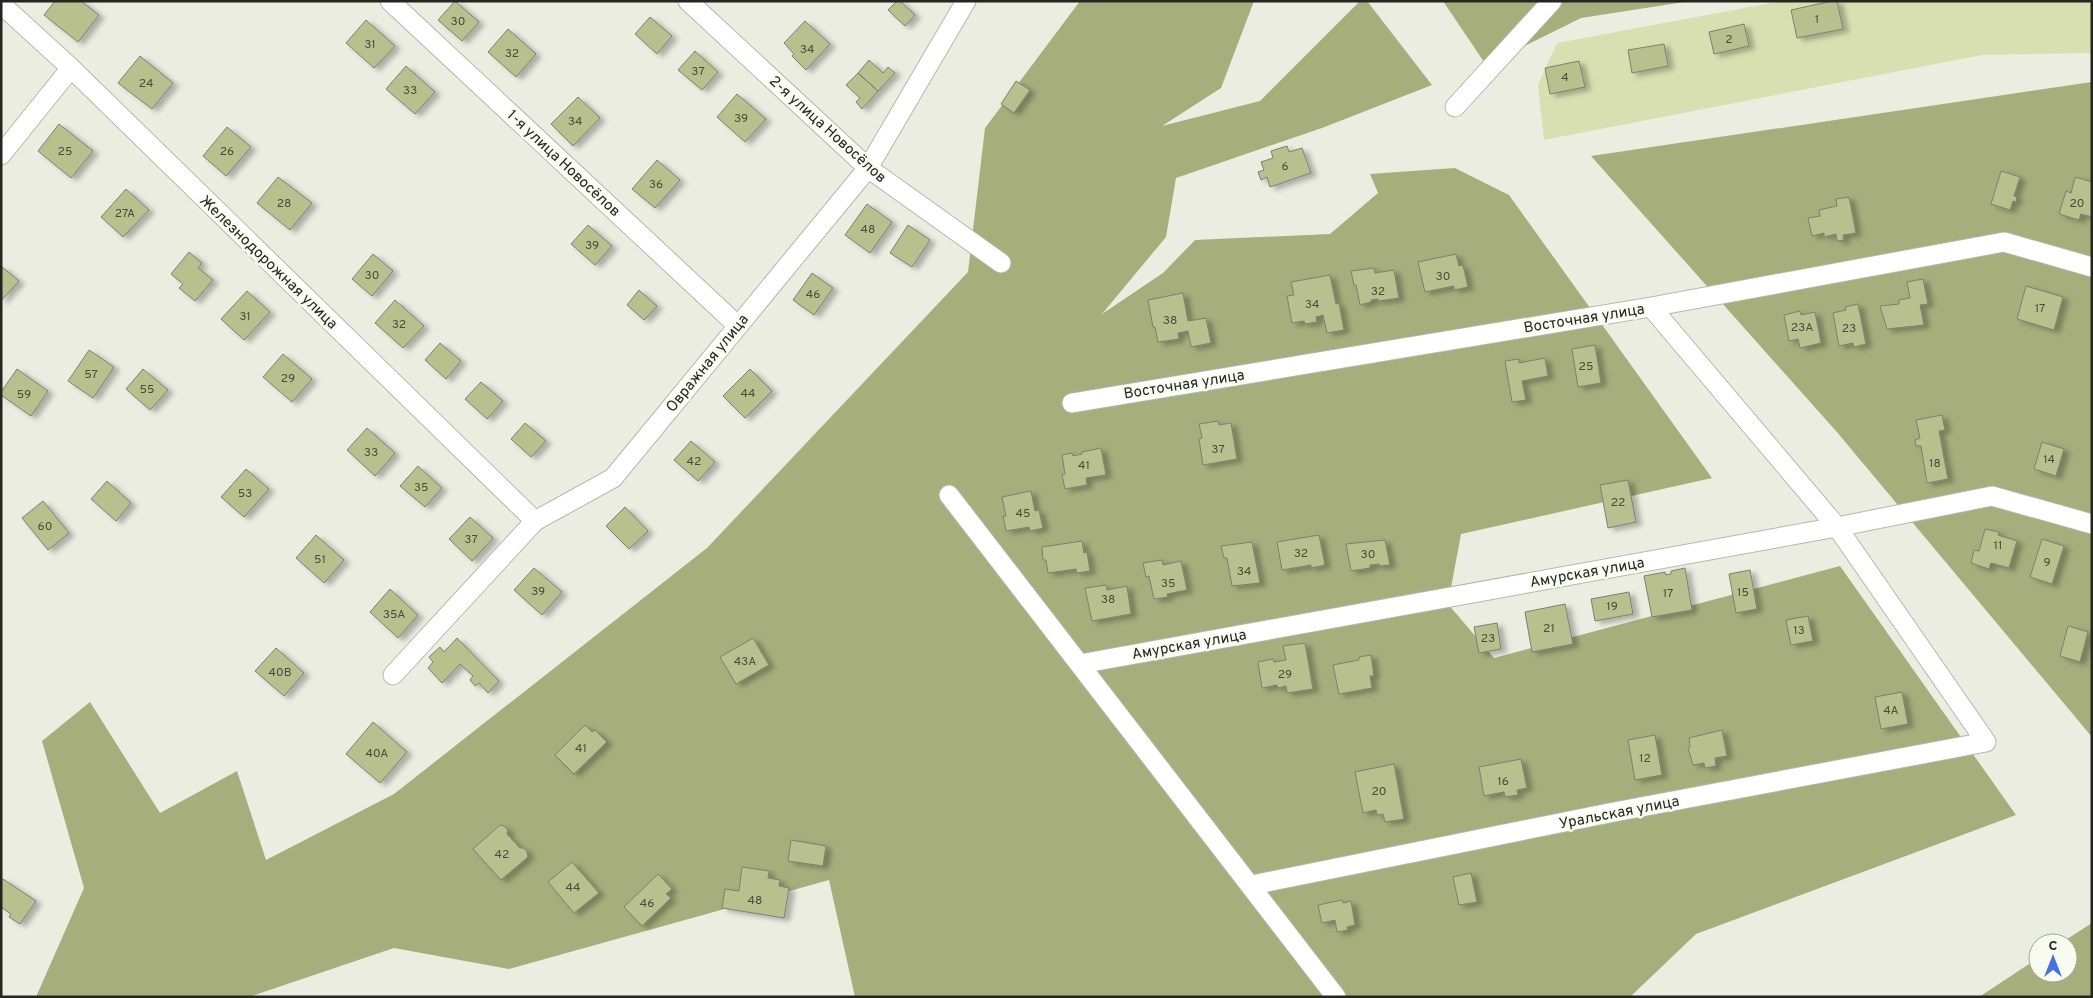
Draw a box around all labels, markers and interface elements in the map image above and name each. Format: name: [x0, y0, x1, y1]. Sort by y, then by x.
house number: 1: [1815, 12, 1819, 28]
house number: 30: [451, 14, 465, 30]
house number: 2: [1725, 32, 1733, 48]
house number: 31: [364, 37, 376, 53]
house number: 34: [800, 42, 814, 58]
house number: 32: [505, 46, 519, 62]
house number: 37: [691, 64, 705, 80]
house number: 4: [1561, 70, 1569, 86]
street label: 2-я улица Новосёлов: [764, 72, 890, 188]
house number: 24: [139, 76, 153, 92]
house number: 33: [403, 83, 417, 99]
street label: 1-я улица Новосёлов: [502, 107, 624, 222]
house number: 39: [734, 111, 748, 127]
house number: 34: [568, 114, 582, 130]
house number: 25: [58, 144, 72, 160]
house number: 26: [220, 144, 234, 160]
house number: 6: [1281, 159, 1289, 175]
house number: 36: [649, 177, 663, 193]
street label: Железнодорожная улица: [195, 192, 341, 334]
house number: 28: [277, 196, 291, 212]
house number: 20: [2069, 196, 2085, 212]
house number: 27А: [115, 206, 135, 222]
house number: 48: [861, 222, 875, 238]
house number: 39: [585, 238, 599, 254]
house number: 30: [365, 268, 379, 284]
house number: 30: [1436, 269, 1450, 285]
house number: 32: [1371, 284, 1385, 300]
house number: 46: [806, 287, 820, 303]
house number: 34: [1305, 297, 1319, 313]
street label: Восточная улица: [1522, 301, 1646, 338]
house number: 17: [2035, 301, 2045, 317]
house number: 31: [239, 309, 251, 325]
street label: Овражная улица: [663, 311, 754, 417]
house number: 38: [1163, 313, 1177, 329]
house number: 32: [392, 317, 406, 333]
house number: 23А: [1791, 320, 1813, 336]
house number: 23: [1842, 321, 1856, 337]
house number: 25: [1579, 359, 1593, 375]
house number: 57: [84, 367, 98, 383]
street label: Восточная улица: [1122, 367, 1246, 404]
house number: 29: [281, 371, 295, 387]
house number: 55: [140, 382, 154, 398]
house number: 44: [741, 386, 755, 402]
house number: 59: [17, 387, 31, 403]
house number: 37: [1211, 442, 1225, 458]
house number: 33: [364, 445, 378, 461]
house number: 14: [2043, 452, 2055, 468]
house number: 42: [687, 454, 701, 470]
house number: 18: [1929, 456, 1941, 472]
house number: 41: [1078, 458, 1090, 474]
house number: 35: [414, 480, 428, 496]
house number: 53: [238, 486, 252, 502]
house number: 22: [1611, 495, 1625, 511]
house number: 45: [1016, 506, 1030, 522]
house number: 60: [38, 519, 52, 535]
house number: 37: [464, 532, 478, 548]
house number: 11: [1994, 538, 2002, 554]
house number: 32: [1294, 546, 1308, 562]
house number: 30: [1361, 547, 1375, 563]
house number: 51: [314, 552, 326, 568]
street label: Амурская улица: [1528, 554, 1646, 593]
house number: 9: [2043, 555, 2051, 571]
house number: 34: [1237, 564, 1251, 580]
house number: 35: [1161, 576, 1175, 592]
house number: 39: [531, 584, 545, 600]
house number: 15: [1737, 585, 1749, 601]
house number: 17: [1663, 586, 1673, 602]
house number: 38: [1101, 592, 1115, 608]
house number: 19: [1606, 599, 1618, 615]
house number: 35А: [383, 607, 405, 623]
house number: 21: [1543, 621, 1555, 637]
house number: 13: [1793, 623, 1805, 639]
street label: Амурская улица: [1130, 626, 1248, 665]
house number: 23: [1481, 631, 1495, 647]
house number: 43А: [734, 654, 756, 670]
house number: 40В: [268, 665, 292, 681]
house number: 29: [1278, 667, 1292, 683]
house number: 4А: [1883, 703, 1899, 719]
house number: 41: [575, 741, 587, 757]
house number: 40А: [366, 746, 388, 762]
house number: 12: [1639, 751, 1651, 767]
house number: 16: [1497, 774, 1509, 790]
house number: 20: [1371, 784, 1387, 800]
street label: Уральская улица: [1557, 792, 1681, 834]
house number: 42: [495, 847, 509, 863]
house number: 44: [566, 880, 580, 896]
house number: 48: [748, 893, 762, 909]
house number: 46: [640, 896, 654, 912]
north arrow: [2028, 933, 2078, 983]
text: С: [2049, 938, 2058, 955]

